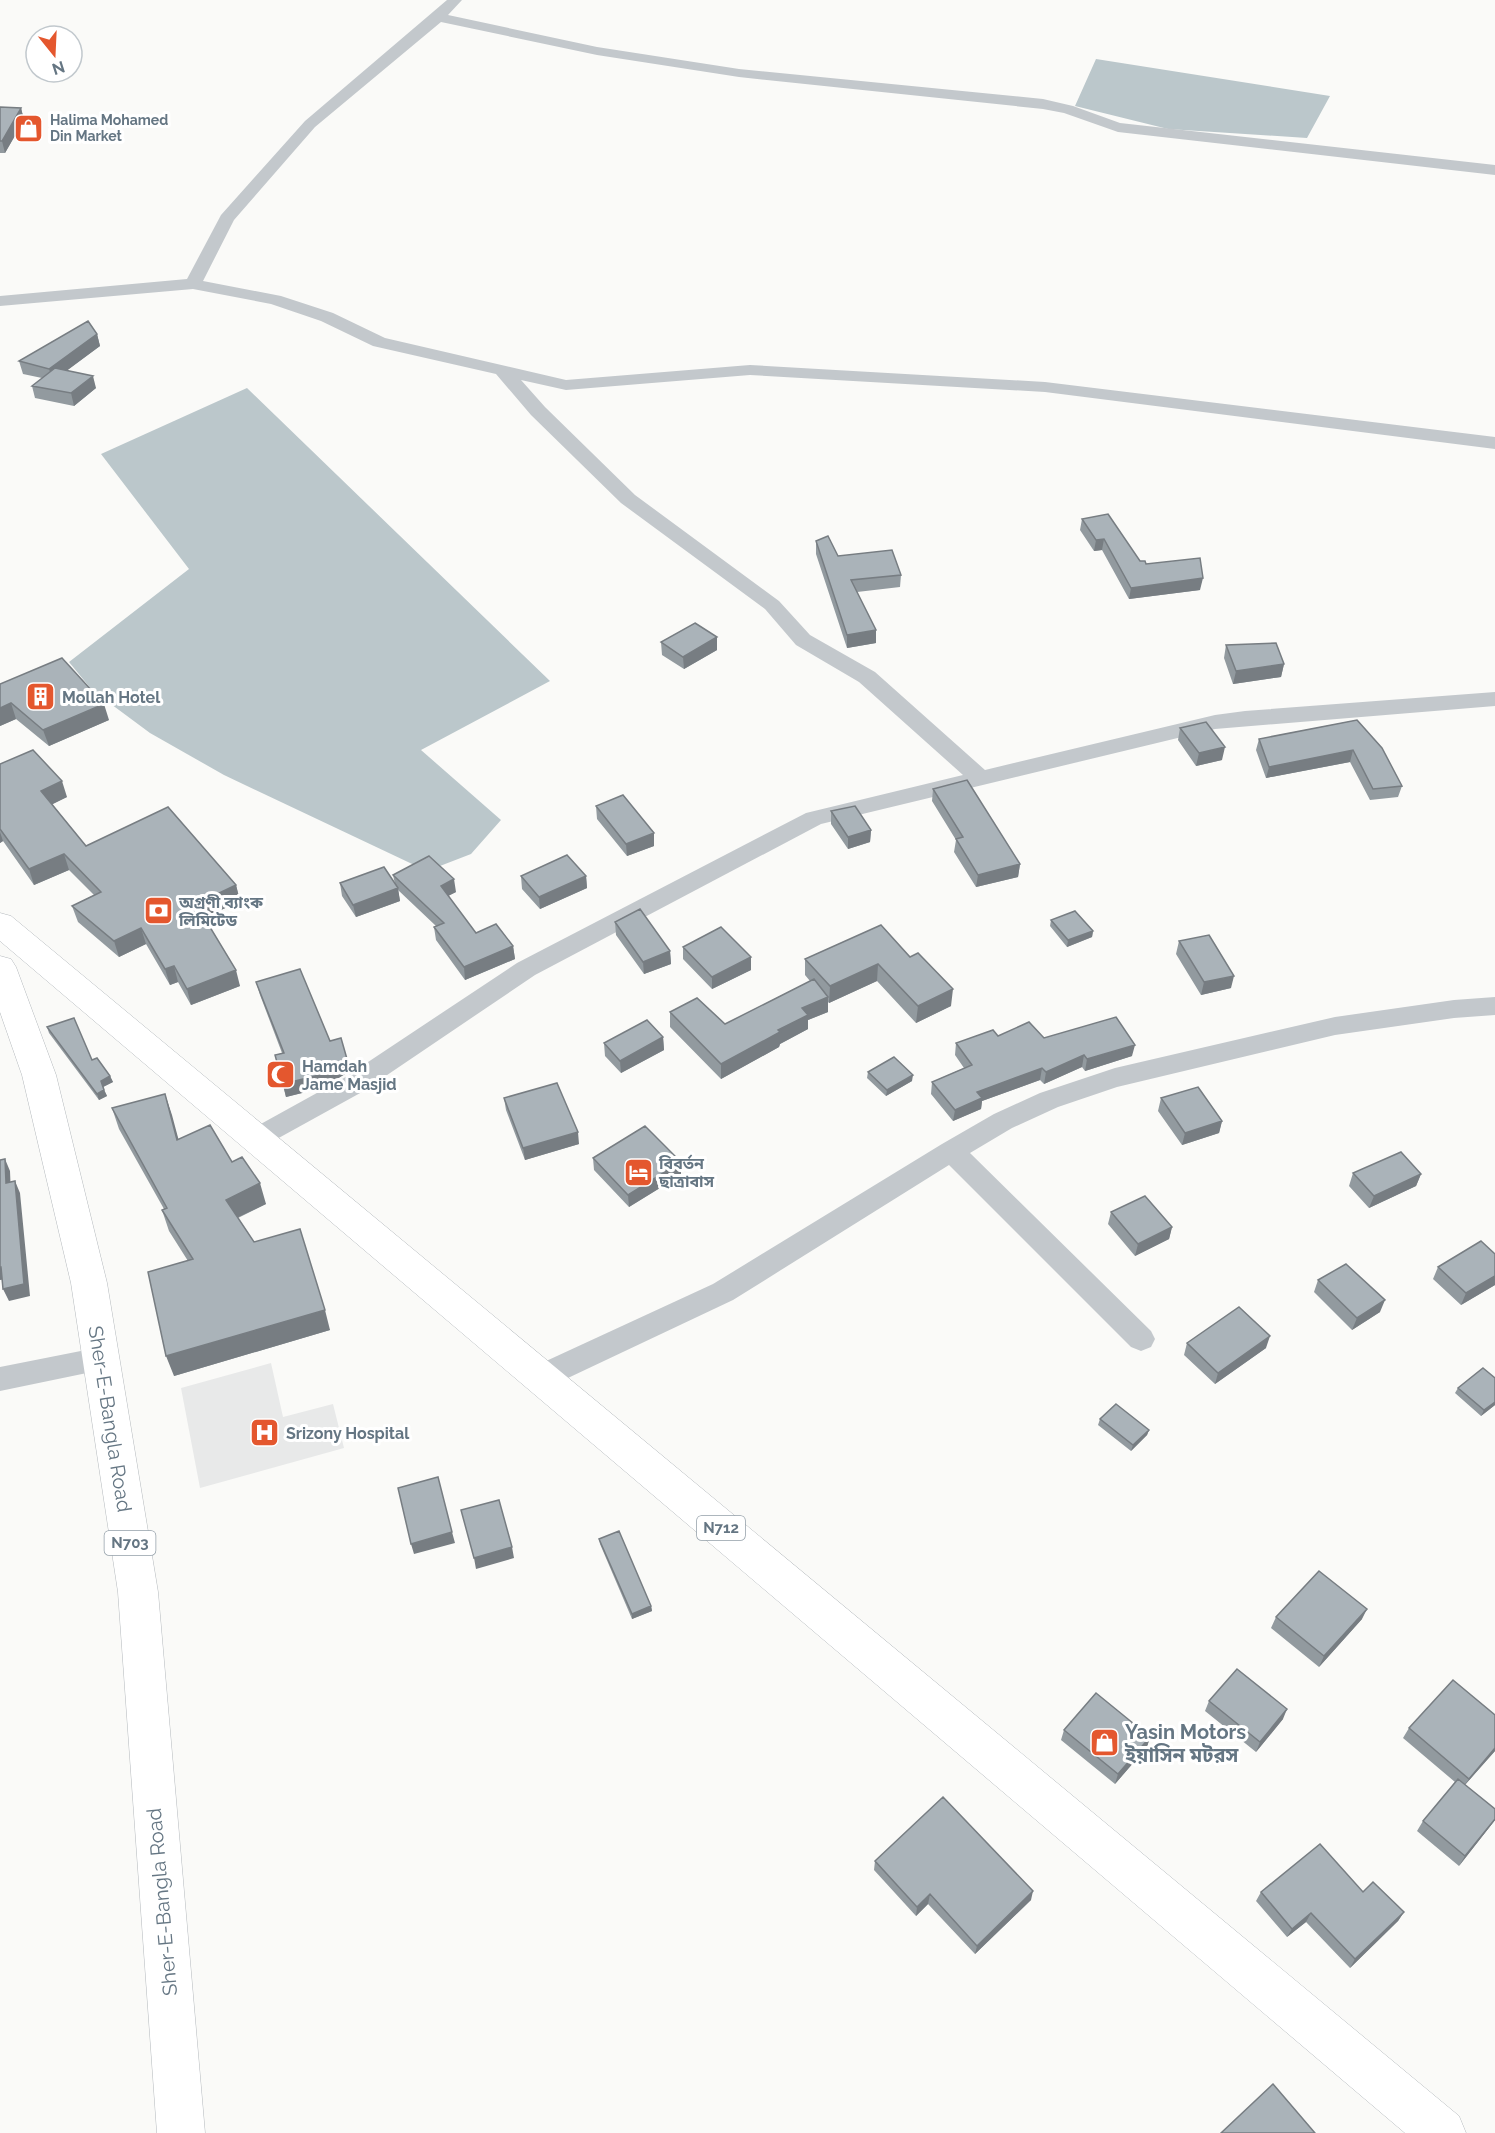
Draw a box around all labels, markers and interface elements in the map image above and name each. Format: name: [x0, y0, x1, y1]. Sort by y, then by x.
north arrow: [24, 24, 84, 84]
text: N: [50, 57, 67, 79]
shop icon: Halima Mohamed Din Market: [13, 112, 45, 144]
place label: Halima Mohamed Din Market: [50, 112, 168, 144]
building icon: Mollah Hotel: [25, 681, 57, 713]
place label: Mollah Hotel: [62, 688, 161, 707]
place label: অগ্রণী ব্যাংক লিমিটেড: [178, 893, 264, 930]
bank icon: অগ্রণী ব্যাংক লিমিটেড: [142, 895, 174, 927]
place label: Hamdah Jame Masjid: [302, 1057, 397, 1094]
mosque icon: Hamdah Jame Masjid: [265, 1059, 297, 1091]
place label: বিবর্তন ছাত্রাবাস: [658, 1154, 715, 1191]
hotel icon: বিবর্তন ছাত্রাবাস: [622, 1156, 654, 1188]
street label: Sher-E-Bangla Road: [83, 1324, 137, 1514]
hospital icon: Srizony Hospital: [249, 1417, 281, 1449]
place label: Srizony Hospital: [286, 1424, 410, 1443]
road number: N712: [697, 1516, 745, 1540]
road number: N703: [104, 1531, 156, 1555]
place label: Yasin Motors ইয়াসিন মটরস: [1124, 1720, 1246, 1767]
shop icon: Yasin Motors ইয়াসিন মটরস: [1088, 1727, 1120, 1759]
street label: Sher-E-Bangla Road: [142, 1807, 182, 1997]

